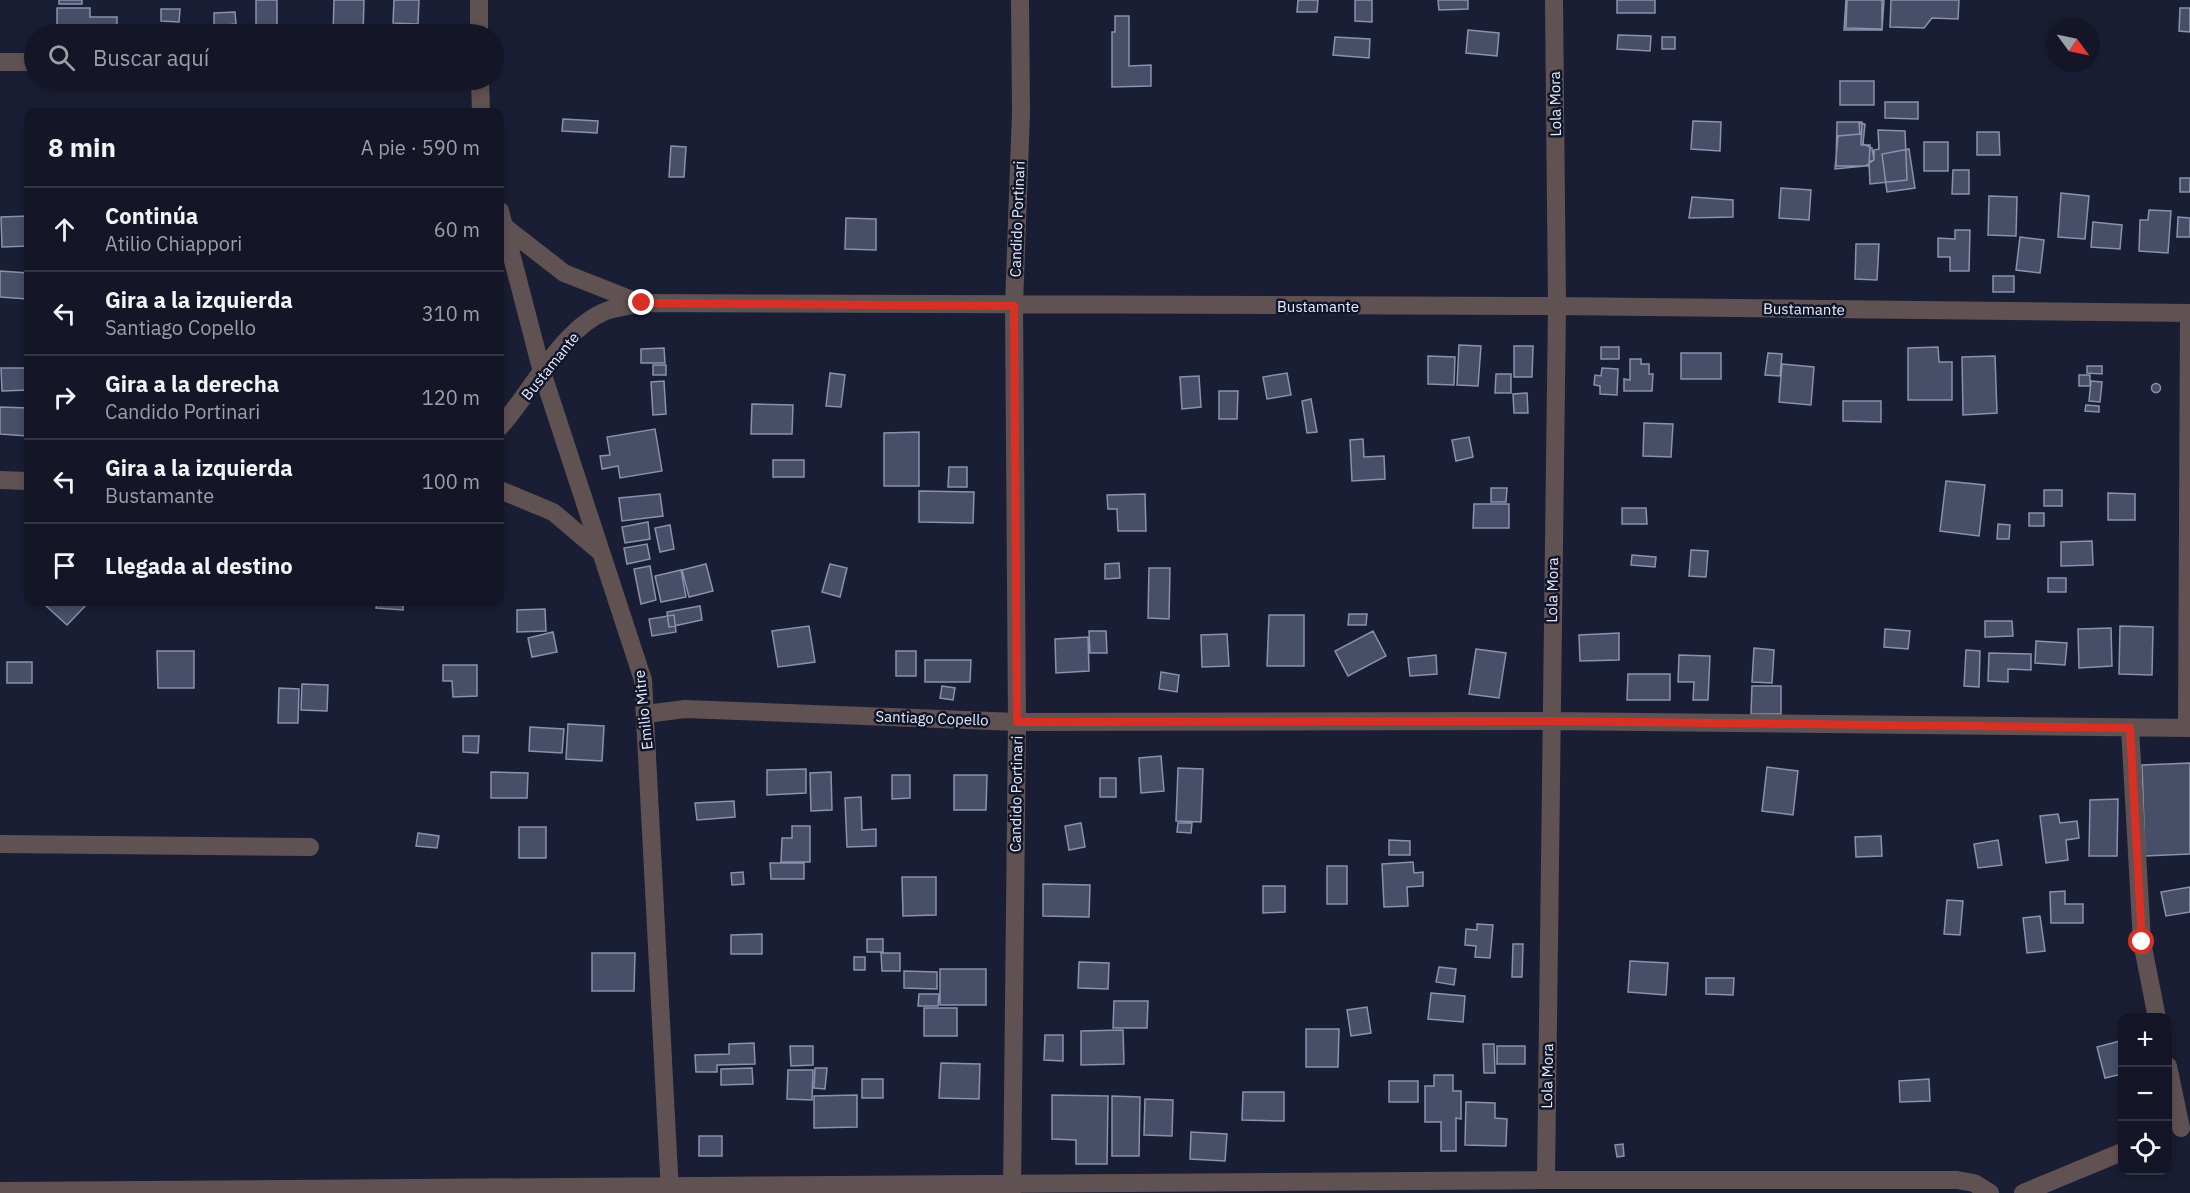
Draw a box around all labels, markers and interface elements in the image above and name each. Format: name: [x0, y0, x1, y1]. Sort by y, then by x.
north arrow: [2046, 18, 2100, 72]
search box: [24, 24, 504, 90]
icon: search: [45, 41, 78, 74]
text: Buscar aquí: [93, 43, 209, 72]
street label: Lola Mora: [1545, 71, 1565, 137]
text: 8 min: [48, 130, 116, 164]
text: A pie · 590 m: [361, 134, 480, 161]
street label: Candido Portinari: [1005, 160, 1029, 278]
text: Continúa: [105, 201, 198, 230]
icon: ahead: [48, 213, 81, 246]
text: 60 m: [434, 216, 480, 243]
text: Atilio Chiappori: [105, 230, 242, 257]
text: Gira a la izquierda: [105, 285, 293, 314]
route end: [628, 289, 654, 315]
icon: left: [48, 297, 81, 330]
street label: Bustamante: [1277, 297, 1359, 316]
street label: Bustamante: [1763, 299, 1845, 319]
text: 310 m: [422, 300, 480, 327]
text: Santiago Copello: [105, 314, 256, 341]
street label: Bustamante: [517, 328, 583, 404]
text: Gira a la derecha: [105, 369, 279, 398]
icon: right: [48, 381, 81, 414]
text: 120 m: [422, 384, 480, 411]
text: Candido Portinari: [105, 398, 260, 425]
text: Gira a la izquierda: [105, 453, 293, 482]
icon: left: [48, 465, 81, 498]
text: 100 m: [422, 468, 480, 495]
text: Bustamante: [105, 482, 214, 509]
icon: arrive: [48, 549, 81, 582]
text: Llegada al destino: [105, 551, 293, 580]
street label: Lola Mora: [1542, 557, 1562, 623]
street label: Emilio Mitre: [629, 669, 657, 751]
street label: Santiago Copello: [875, 707, 989, 729]
street label: Candido Portinari: [1005, 736, 1027, 852]
route start: [2128, 928, 2154, 954]
map controls: [2118, 1013, 2172, 1175]
button: +: [2118, 1013, 2172, 1067]
street label: Lola Mora: [1537, 1043, 1557, 1109]
button: −: [2118, 1067, 2172, 1121]
button: locate: [2118, 1121, 2172, 1175]

